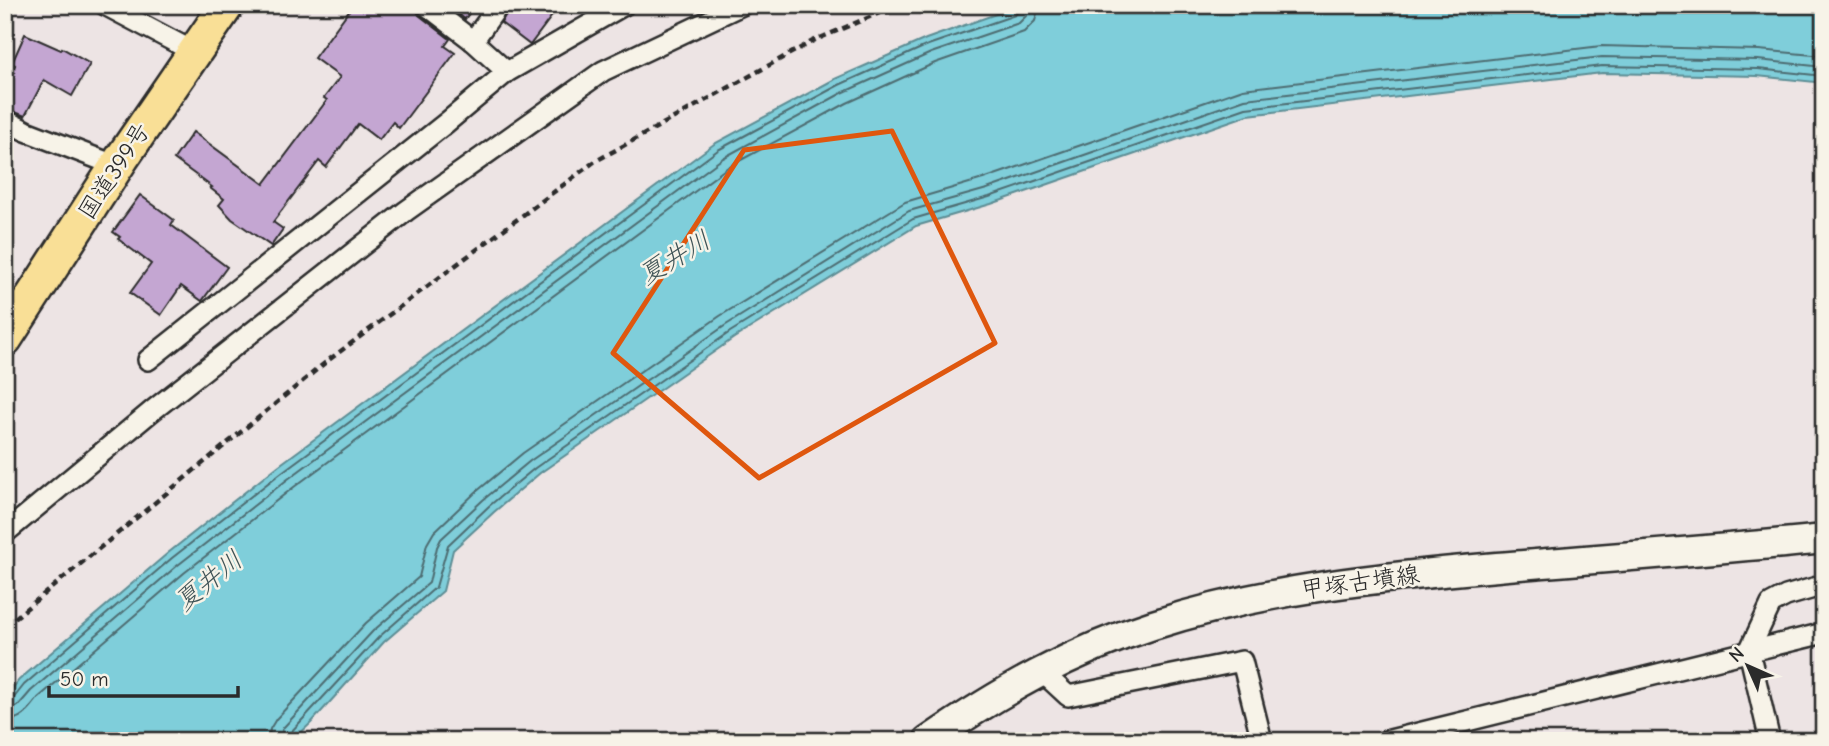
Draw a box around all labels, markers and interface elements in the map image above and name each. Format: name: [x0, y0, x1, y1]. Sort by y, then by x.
street label: 国道399号: [72, 117, 156, 225]
water label: 夏井川: [634, 225, 716, 291]
water label: 夏井川: [169, 545, 249, 617]
street label: 甲塚古墳線: [1299, 560, 1421, 604]
north arrow: [1714, 630, 1784, 700]
text: N: [1725, 643, 1749, 667]
scale bar: [49, 655, 238, 699]
text: 50 m: [60, 667, 109, 691]

